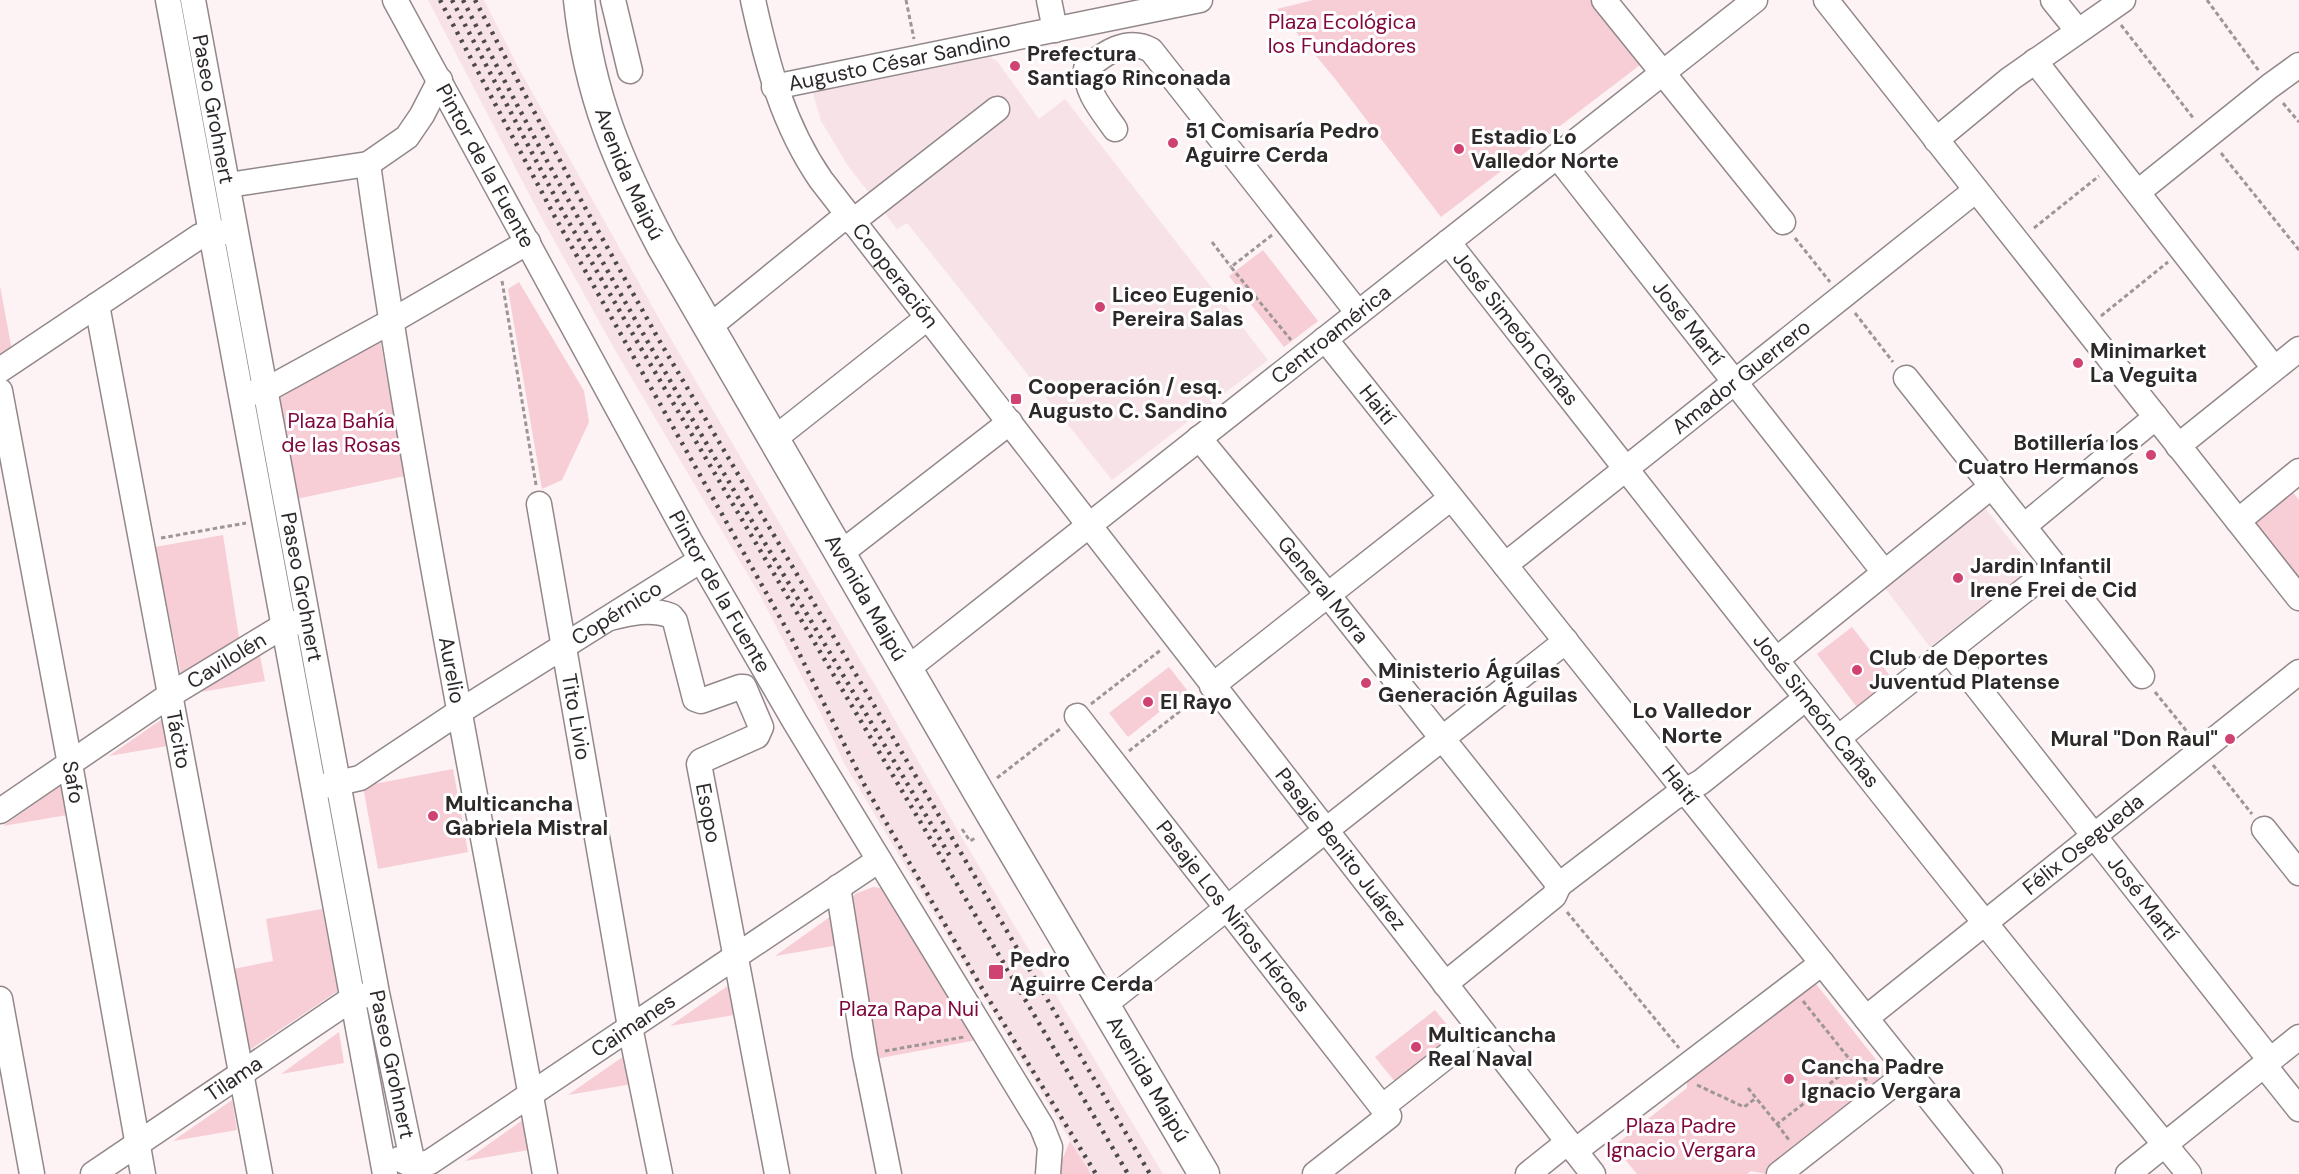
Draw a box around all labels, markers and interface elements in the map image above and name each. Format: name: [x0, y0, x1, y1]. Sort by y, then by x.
park label: Plaza Ecológica los Fundadores: [1268, 8, 1416, 60]
street label: Augusto César Sandino: [786, 25, 1013, 98]
street label: Paseo Grohnert: [186, 32, 241, 186]
place label: Prefectura Santiago Rinconada: [1027, 40, 1231, 92]
marker: Prefectura Santiago Rinconada: [1008, 59, 1022, 73]
street label: Pintor de la Fuente: [429, 79, 542, 253]
street label: Avenida Maipú: [588, 104, 670, 245]
place label: 51 Comisaría Pedro Aguirre Cerda: [1185, 117, 1379, 169]
place label: Estadio Lo Valledor Norte: [1471, 123, 1619, 175]
marker: 51 Comisaría Pedro Aguirre Cerda: [1166, 136, 1180, 150]
marker: Estadio Lo Valledor Norte: [1452, 142, 1466, 156]
street label: Cooperación: [846, 218, 945, 334]
street label: José Simeón Cañas: [1446, 245, 1585, 412]
street label: José Martí: [1646, 274, 1730, 371]
street label: Centroamérica: [1265, 278, 1397, 391]
place label: Liceo Eugenio Pereira Salas: [1112, 281, 1254, 333]
marker: Liceo Eugenio Pereira Salas: [1093, 300, 1107, 314]
street label: Amador Guerrero: [1666, 313, 1816, 441]
place label: Minimarket La Veguita: [2090, 337, 2207, 389]
marker: Minimarket La Veguita: [2071, 356, 2085, 370]
place label: Cooperación / esq. Augusto C. Sandino: [1028, 373, 1227, 425]
street label: Haití: [1353, 379, 1402, 431]
marker: Cooperación / esq. Augusto C. Sandino: [1009, 392, 1023, 406]
park label: Plaza Bahía de las Rosas: [281, 407, 401, 459]
place label: Botillería los Cuatro Hermanos: [1958, 429, 2139, 481]
marker: Botillería los Cuatro Hermanos: [2144, 448, 2158, 462]
street label: Pintor de la Fuente: [662, 506, 777, 678]
street label: Paseo Grohnert: [274, 510, 329, 664]
street label: Avenida Maipú: [818, 529, 914, 666]
street label: General Mora: [1271, 530, 1375, 649]
place label: Jardin Infantil Irene Frei de Cid: [1970, 552, 2137, 604]
marker: Jardin Infantil Irene Frei de Cid: [1951, 571, 1965, 585]
street label: Copérnico: [566, 574, 667, 652]
street label: Cavilolén: [182, 626, 271, 695]
street label: José Simeón Cañas: [1746, 628, 1886, 794]
street label: Aurelio: [432, 634, 472, 706]
place label: Club de Deportes Juventud Platense: [1869, 644, 2060, 696]
place label: Ministerio Águilas Generación Águilas: [1378, 657, 1578, 709]
marker: Club de Deportes Juventud Platense: [1850, 663, 1864, 677]
street label: Tito Livio: [555, 671, 597, 762]
marker: Ministerio Águilas Generación Águilas: [1359, 676, 1373, 690]
place label: El Rayo: [1160, 688, 1232, 716]
marker: El Rayo: [1141, 695, 1155, 709]
district label: Lo Valledor Norte: [1632, 696, 1752, 750]
street label: Tácito: [159, 708, 198, 771]
place label: Mural "Don Raul": [2050, 725, 2218, 753]
marker: Mural "Don Raul": [2223, 732, 2237, 746]
street label: Safo: [56, 759, 91, 806]
street label: Haití: [1656, 759, 1705, 811]
street label: Pasaje Benito Juárez: [1269, 762, 1413, 936]
street label: Esopo: [689, 781, 728, 845]
street label: Félix Osegueda: [2017, 787, 2150, 901]
place label: Multicancha Gabriela Mistral: [445, 790, 608, 842]
marker: Multicancha Gabriela Mistral: [426, 809, 440, 823]
street label: Pasaje Los Niños Héroes: [1150, 815, 1317, 1018]
street label: José Martí: [2101, 850, 2185, 947]
place label: Pedro Aguirre Cerda: [1010, 946, 1153, 998]
marker: Pedro Aguirre Cerda: [987, 963, 1005, 981]
street label: Caimanes: [586, 987, 681, 1064]
street label: Paseo Grohnert: [363, 988, 421, 1142]
park label: Plaza Rapa Nui: [839, 995, 979, 1023]
street label: Avenida Maipú: [1100, 1011, 1196, 1147]
place label: Multicancha Real Naval: [1428, 1021, 1556, 1073]
marker: Multicancha Real Naval: [1409, 1040, 1423, 1054]
street label: Tilama: [200, 1049, 268, 1108]
place label: Cancha Padre Ignacio Vergara: [1801, 1053, 1961, 1105]
marker: Cancha Padre Ignacio Vergara: [1782, 1072, 1796, 1086]
park label: Plaza Padre Ignacio Vergara: [1606, 1112, 1756, 1164]

